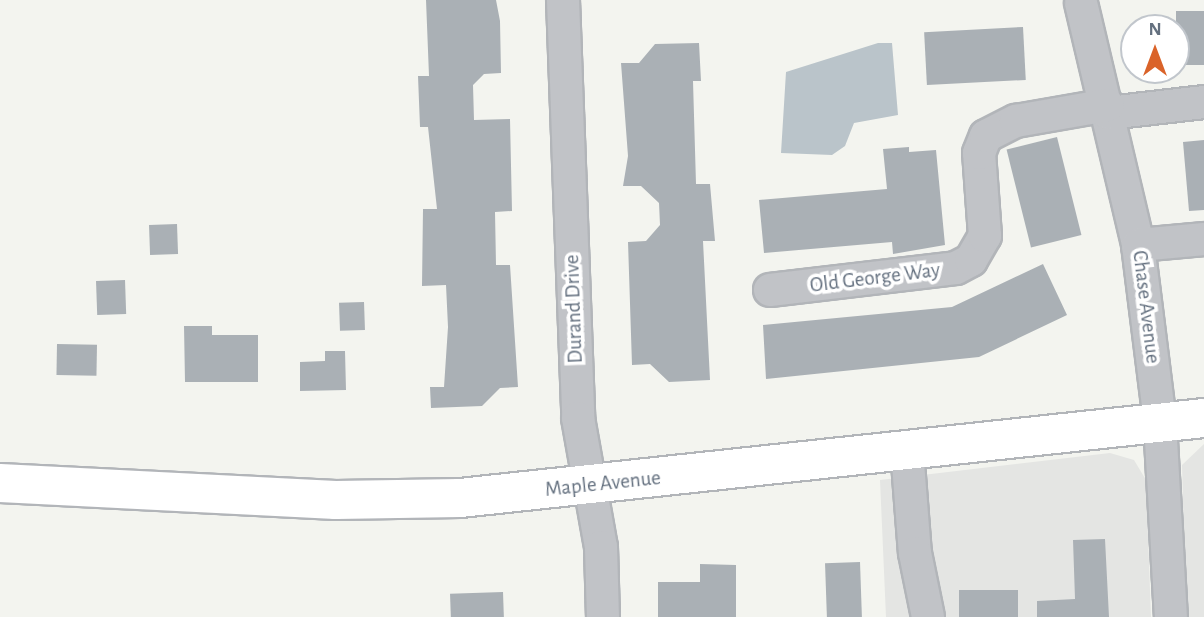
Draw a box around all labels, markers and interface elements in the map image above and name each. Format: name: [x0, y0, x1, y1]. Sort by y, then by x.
north arrow: [1120, 14, 1190, 84]
text: N: [1148, 20, 1162, 39]
street label: Chase Avenue: [1127, 249, 1165, 365]
street label: Durand Drive: [560, 254, 588, 364]
street label: Old George Way: [808, 258, 942, 298]
street label: Maple Avenue: [544, 465, 662, 503]

